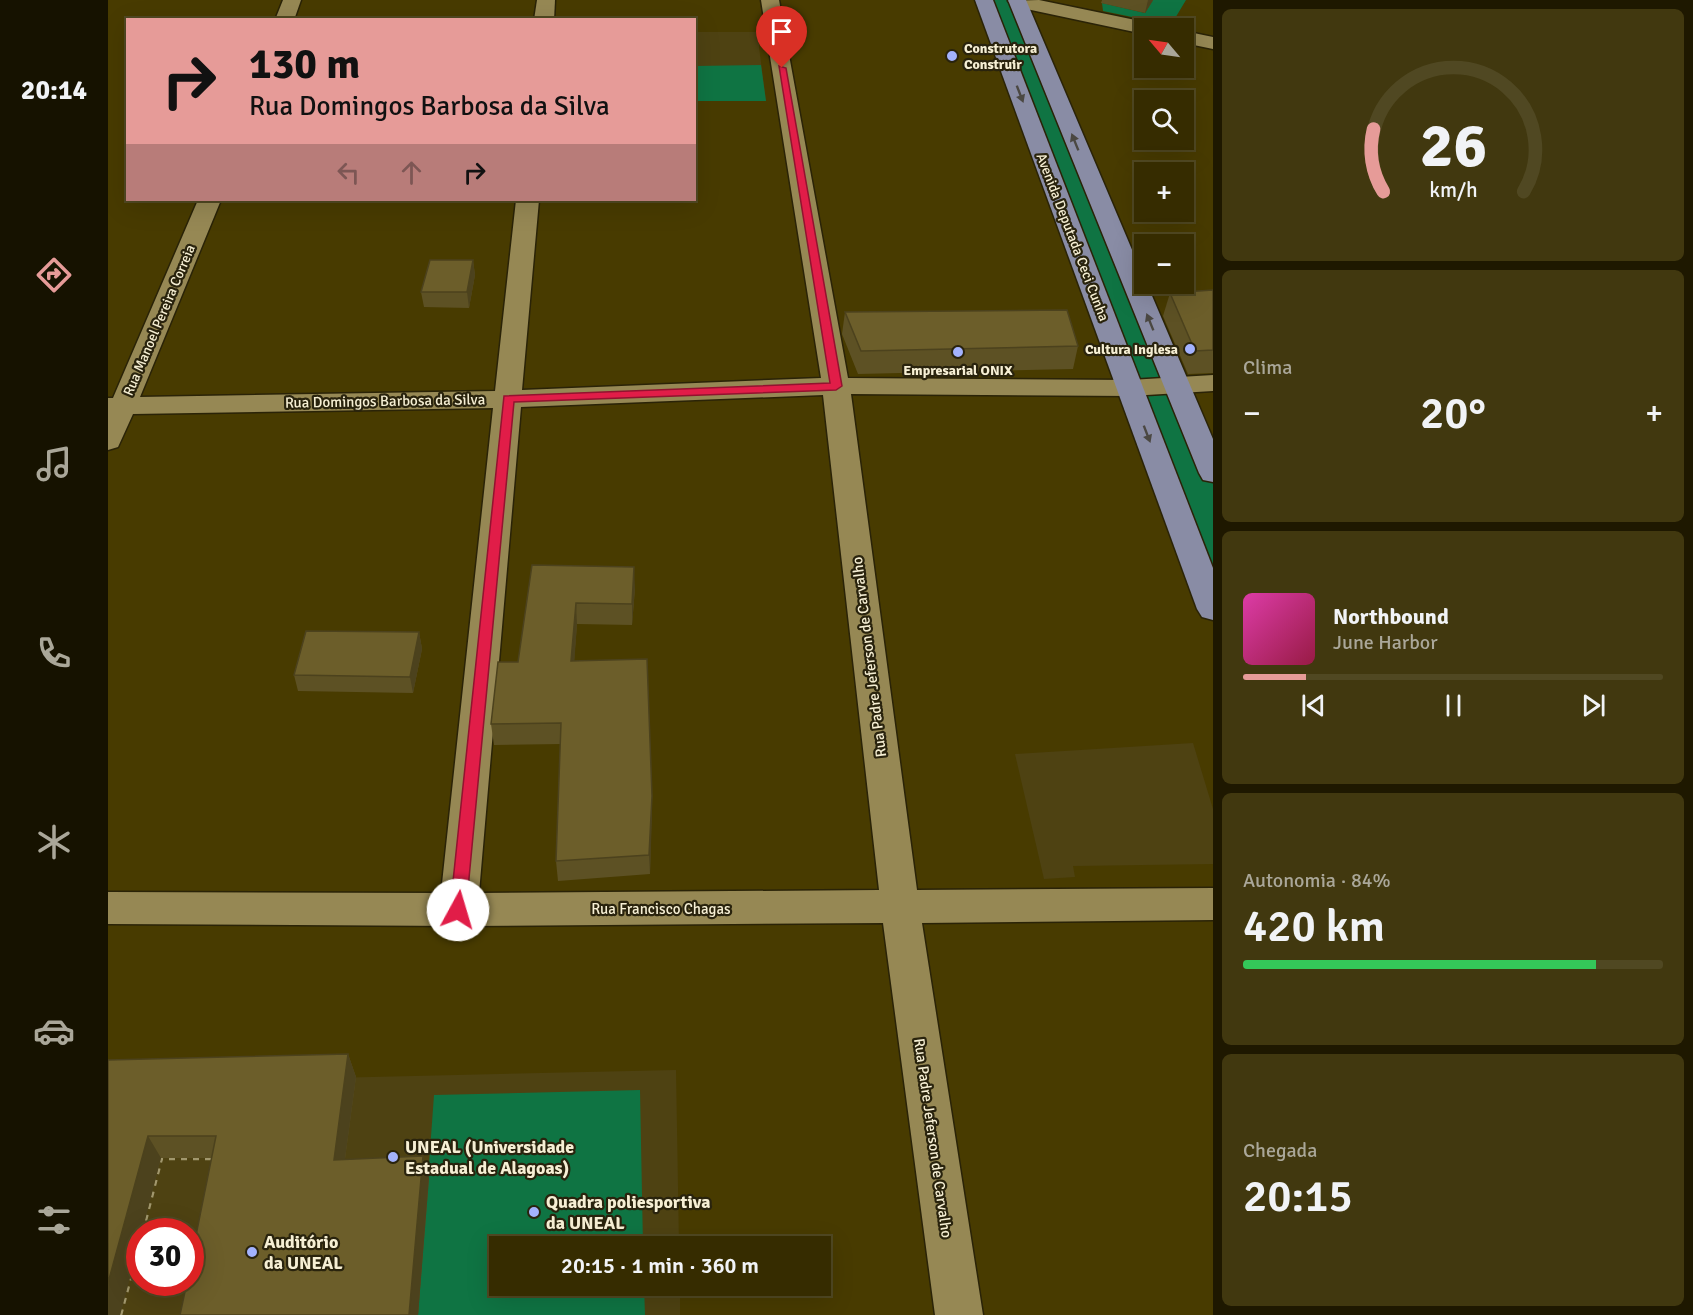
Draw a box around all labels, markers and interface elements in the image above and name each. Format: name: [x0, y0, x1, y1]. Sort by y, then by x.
pin: [756, 6, 807, 68]
icon: arrive: [765, 15, 798, 48]
north arrow: [1134, 18, 1194, 78]
map controls: [1134, 18, 1194, 294]
text: 130 m: [249, 39, 360, 90]
place label: Construtora Construir: [964, 40, 1037, 73]
icon: right: [150, 42, 228, 120]
marker: Construtora Construir: [945, 49, 959, 63]
text: 20:14: [21, 74, 87, 107]
one-way arrow: [1015, 85, 1025, 103]
text: Rua Domingos Barbosa da Silva: [249, 90, 610, 123]
button: search: [1134, 90, 1194, 150]
text: 26: [1419, 107, 1487, 184]
one-way arrow: [1070, 132, 1080, 150]
street label: Avenida Deputada Ceci Cunha: [1033, 151, 1112, 324]
icon: left: [332, 156, 365, 189]
icon: ahead: [395, 156, 428, 189]
icon: right: [458, 156, 491, 189]
button: +: [1134, 162, 1194, 222]
text: km/h: [1429, 177, 1477, 203]
button: −: [1134, 234, 1194, 294]
street label: Rua Manoel Pereira Correia: [120, 242, 199, 398]
icon: directions: [33, 254, 75, 296]
one-way arrow: [1145, 313, 1154, 331]
place label: Cultura Inglesa: [1085, 341, 1178, 358]
marker: Cultura Inglesa: [1183, 342, 1197, 356]
marker: Empresarial ONIX: [951, 345, 965, 359]
text: Clima: [1243, 355, 1292, 380]
place label: Empresarial ONIX: [903, 362, 1013, 379]
text: 20°: [1420, 386, 1486, 441]
street label: Rua Domingos Barbosa da Silva: [285, 390, 485, 412]
text: −: [1243, 393, 1261, 434]
text: +: [1645, 393, 1663, 434]
one-way arrow: [1143, 425, 1152, 443]
icon: music: [33, 443, 75, 485]
street label: Rua Padre Jeferson de Carvalho: [848, 556, 890, 758]
text: Northbound: [1333, 603, 1449, 630]
text: June Harbor: [1333, 630, 1438, 655]
icon: phone: [33, 632, 75, 674]
icon: previous: [1297, 689, 1330, 722]
icon: pause: [1437, 689, 1470, 722]
icon: next: [1577, 689, 1610, 722]
icon: climate: [33, 821, 75, 863]
text: Autonomia · 84%: [1243, 868, 1391, 893]
position arrow: [426, 878, 490, 942]
text: 420 km: [1243, 899, 1385, 954]
street label: Rua Francisco Chagas: [591, 900, 731, 918]
icon: car: [33, 1010, 75, 1052]
street label: Rua Padre Jeferson de Carvalho: [910, 1037, 956, 1239]
place label: UNEAL (Universidade Estadual de Alagoas): [405, 1136, 574, 1179]
text: Chegada: [1243, 1138, 1317, 1163]
marker: UNEAL (Universidade Estadual de Alagoas): [386, 1150, 400, 1164]
text: 20:15: [1243, 1169, 1353, 1224]
place label: Quadra poliesportiva da UNEAL: [546, 1191, 710, 1234]
icon: filters: [33, 1199, 75, 1241]
marker: Quadra poliesportiva da UNEAL: [527, 1205, 541, 1219]
speed limit sign: 30: [126, 1218, 204, 1296]
place label: Auditório da UNEAL: [264, 1231, 343, 1274]
marker: Auditório da UNEAL: [245, 1245, 259, 1259]
text: 20:15 · 1 min · 360 m: [561, 1252, 759, 1279]

